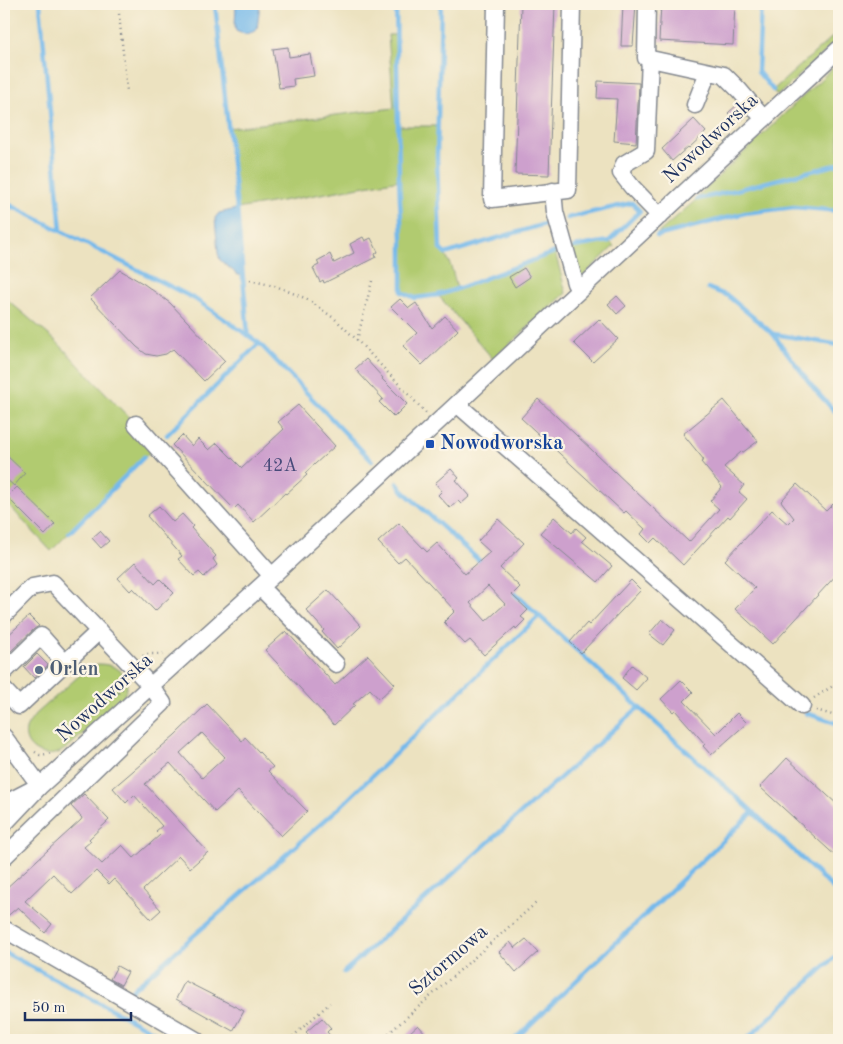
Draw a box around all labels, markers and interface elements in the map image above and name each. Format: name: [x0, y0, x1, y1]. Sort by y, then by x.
street label: Nowodworska: [660, 90, 762, 188]
place label: Nowodworska: [440, 434, 563, 454]
marker: Nowodworska: [424, 438, 436, 450]
house number: 42A: [263, 457, 298, 475]
street label: Nowodworska: [53, 650, 157, 746]
place label: Orlen: [49, 660, 99, 680]
marker: Orlen: [33, 664, 45, 676]
street label: Sztormowa: [406, 922, 492, 1000]
scale bar: [25, 989, 131, 1021]
text: 50 m: [32, 1001, 66, 1016]

